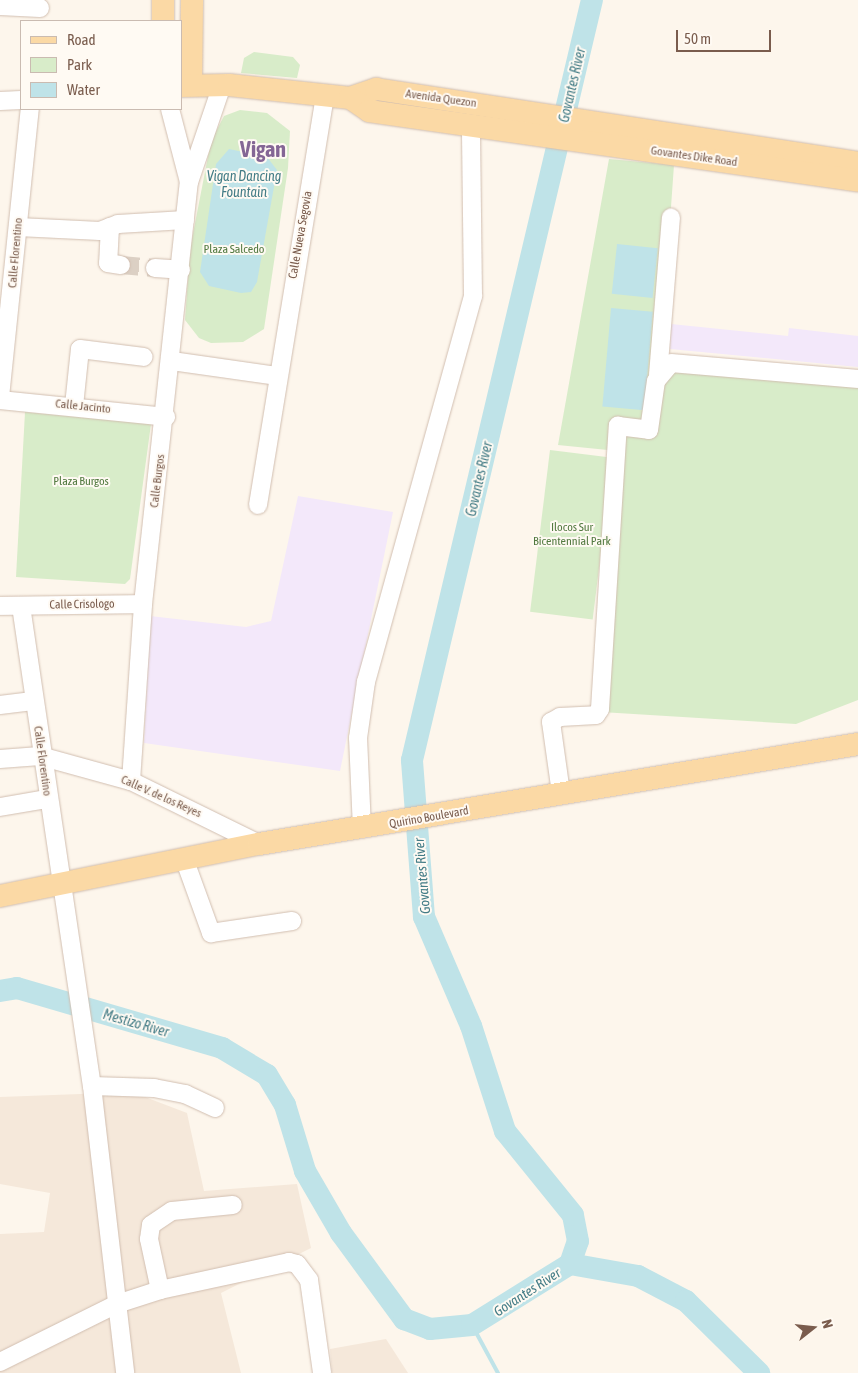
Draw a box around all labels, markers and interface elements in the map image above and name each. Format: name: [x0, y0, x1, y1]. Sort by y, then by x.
legend: [20, 20, 182, 110]
scale bar: [678, 20, 773, 52]
text: 50 m: [684, 30, 711, 47]
text: Road: [67, 31, 96, 48]
water label: Govantes River: [555, 46, 589, 124]
text: Park: [67, 56, 92, 73]
text: Water: [67, 81, 100, 98]
street label: Avenida Quezon: [405, 87, 477, 111]
district label: Vigan: [240, 137, 286, 163]
street label: Govantes Dike Road: [650, 144, 738, 170]
water label: Vigan Dancing Fountain: [207, 168, 281, 200]
street label: Calle Nueva Segovia: [286, 190, 316, 280]
street label: Calle Florentino: [6, 217, 26, 289]
park label: Plaza Salcedo: [203, 243, 265, 257]
street label: Calle Jacinto: [55, 397, 111, 417]
water label: Govantes River: [462, 440, 496, 518]
street label: Calle Burgos: [148, 453, 168, 509]
park label: Plaza Burgos: [53, 475, 109, 489]
park label: Ilocos Sur Bicentennial Park: [533, 521, 611, 549]
street label: Calle Crisologo: [49, 597, 115, 613]
street label: Calle Florentino: [30, 725, 54, 797]
street label: Calle V. de los Reyes: [118, 773, 204, 821]
street label: Quirino Boulevard: [388, 804, 470, 832]
water label: Govantes River: [410, 837, 434, 915]
water label: Mestizo River: [101, 1006, 171, 1040]
water label: Govantes River: [490, 1264, 564, 1320]
north arrow: [788, 1303, 838, 1353]
text: N: [819, 1318, 836, 1330]

